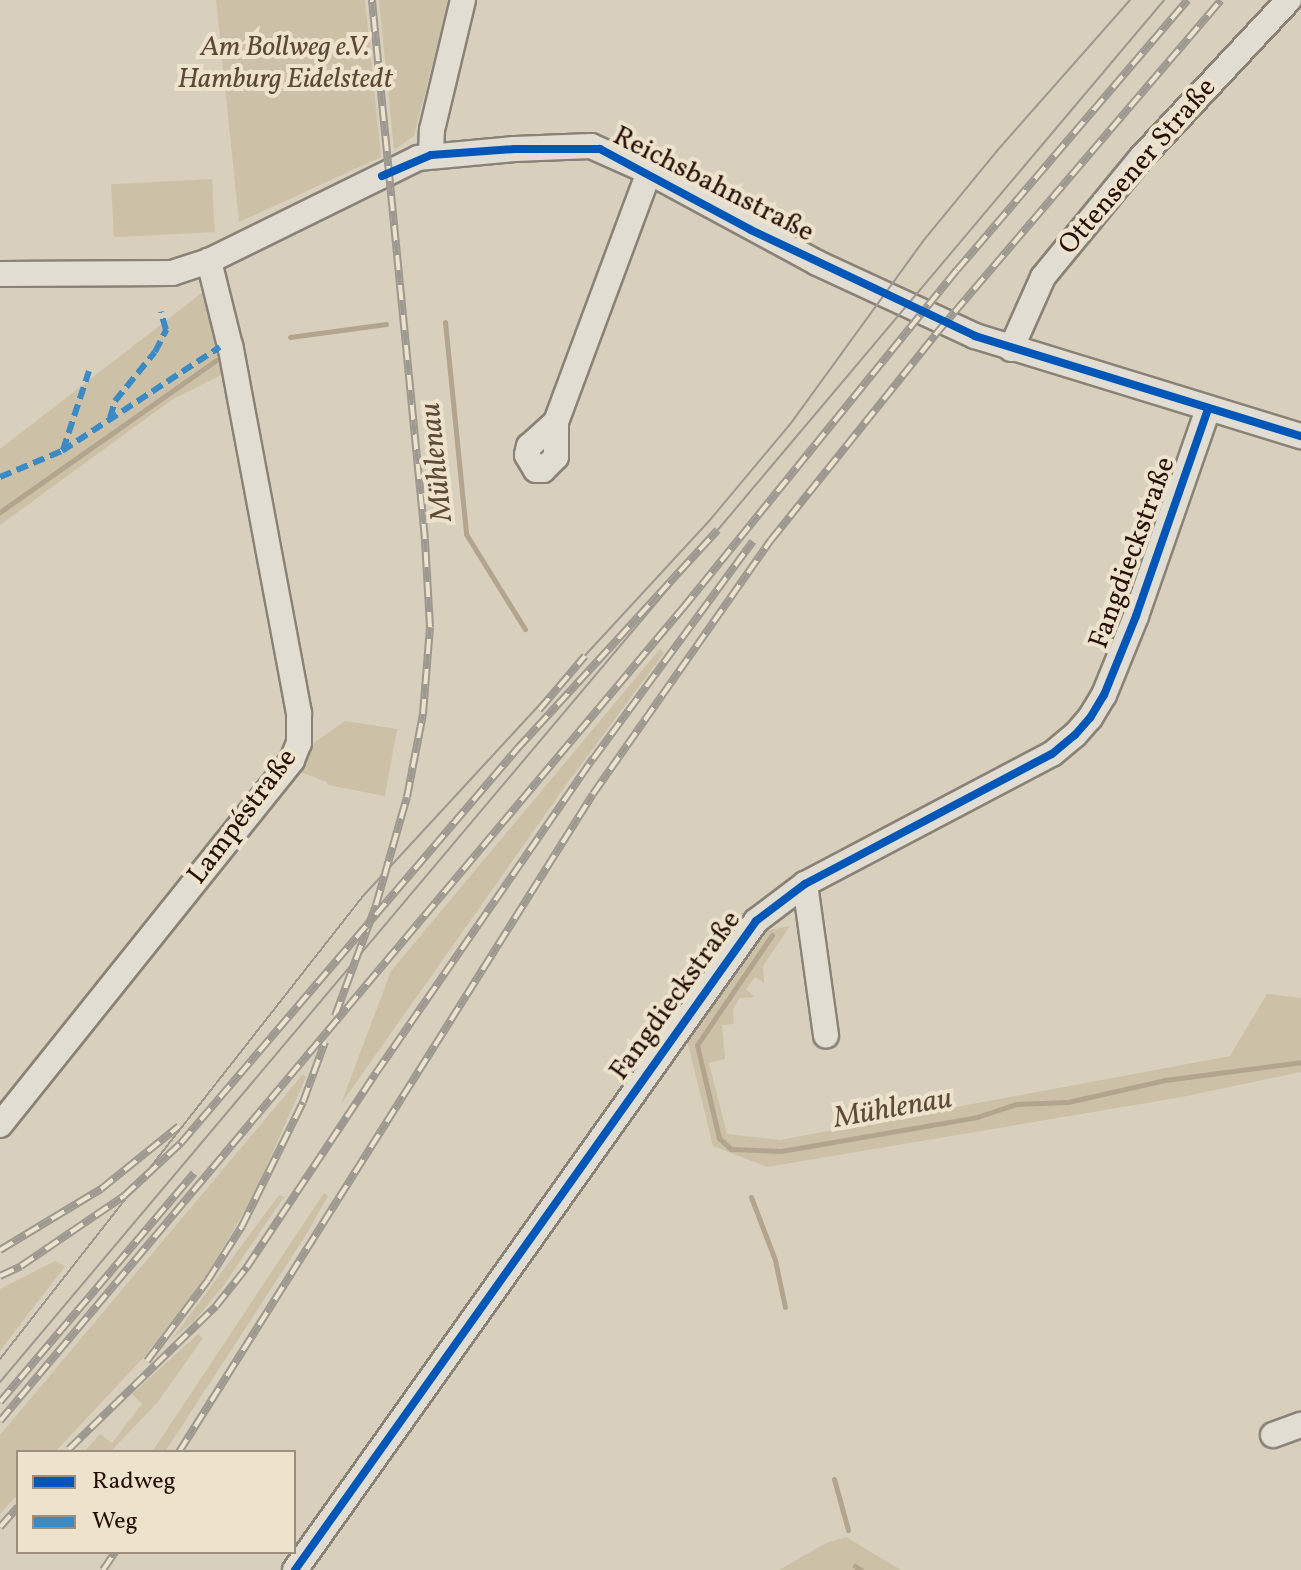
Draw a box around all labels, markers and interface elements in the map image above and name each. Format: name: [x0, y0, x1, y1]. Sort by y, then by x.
park label: Am Bollweg e.V. Hamburg Eidelstedt: [177, 31, 393, 97]
street label: Ottensener Straße: [1052, 72, 1224, 262]
street label: Reichsbahnstraße: [607, 120, 819, 250]
water label: Mühlenau: [413, 401, 461, 523]
street label: Fangdieckstraße: [1083, 453, 1183, 653]
street label: Lampéstraße: [181, 743, 305, 891]
street label: Fangdieckstraße: [603, 905, 749, 1087]
water label: Mühlenau: [831, 1081, 955, 1137]
legend: [16, 1450, 296, 1554]
text: Radweg: [92, 1465, 176, 1499]
text: Weg: [92, 1505, 138, 1539]

